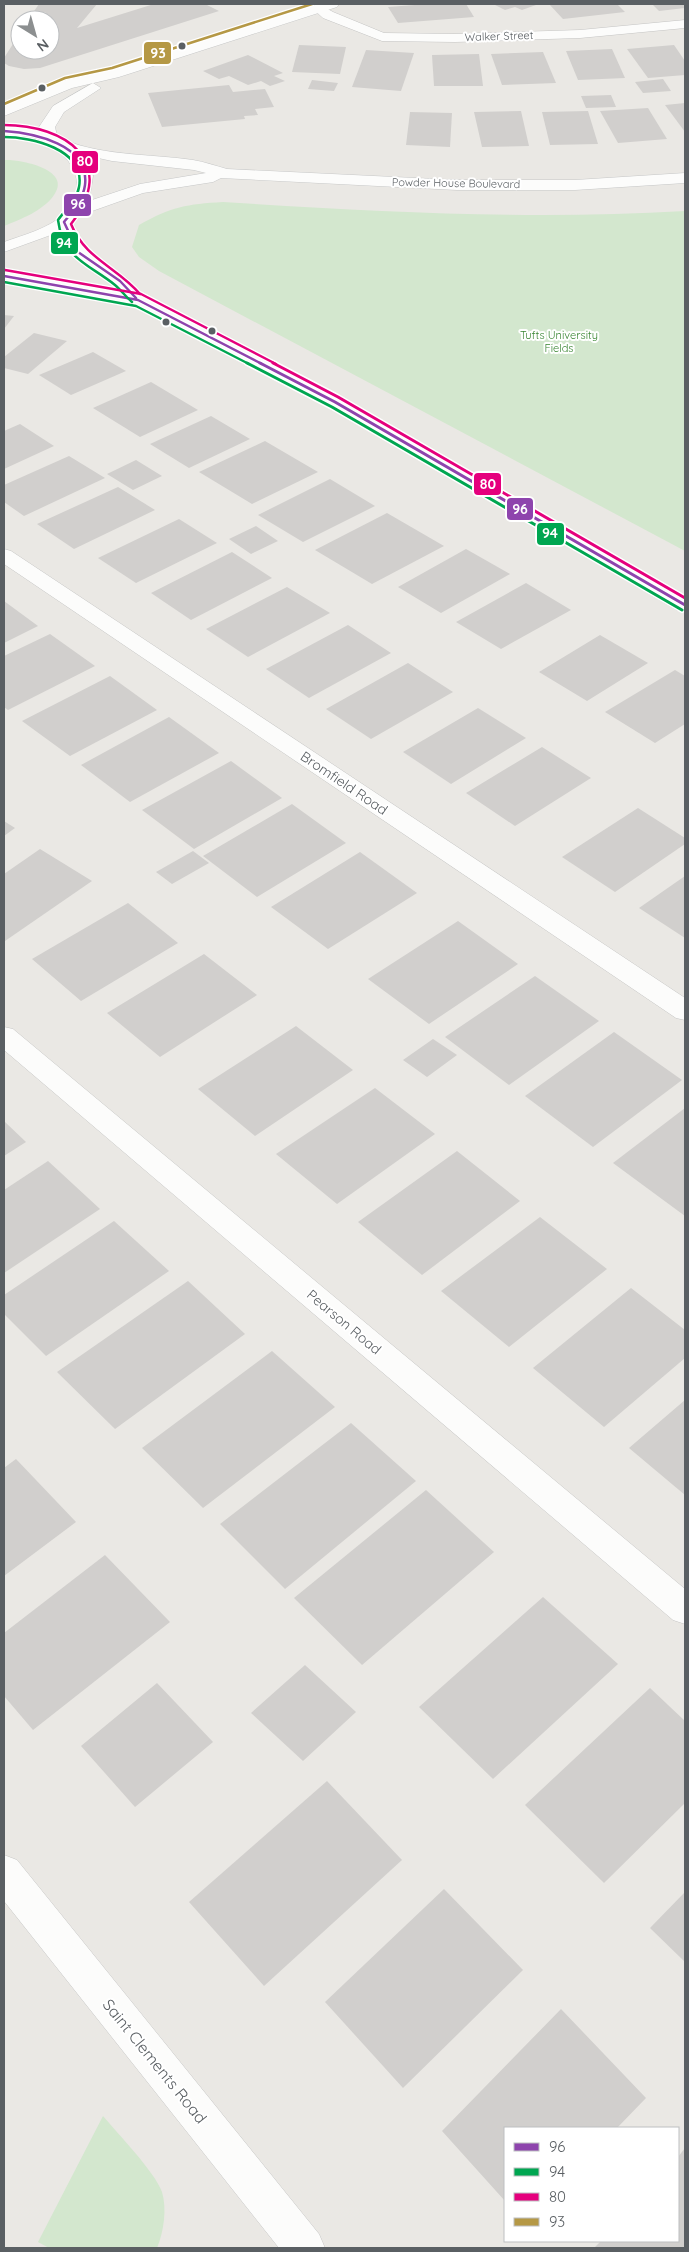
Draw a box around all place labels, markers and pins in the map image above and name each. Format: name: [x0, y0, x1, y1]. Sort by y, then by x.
unlabelled marker: [177, 41, 187, 51]
unlabelled marker: [37, 83, 47, 93]
unlabelled marker: [161, 317, 171, 327]
unlabelled marker: [207, 326, 217, 336]

